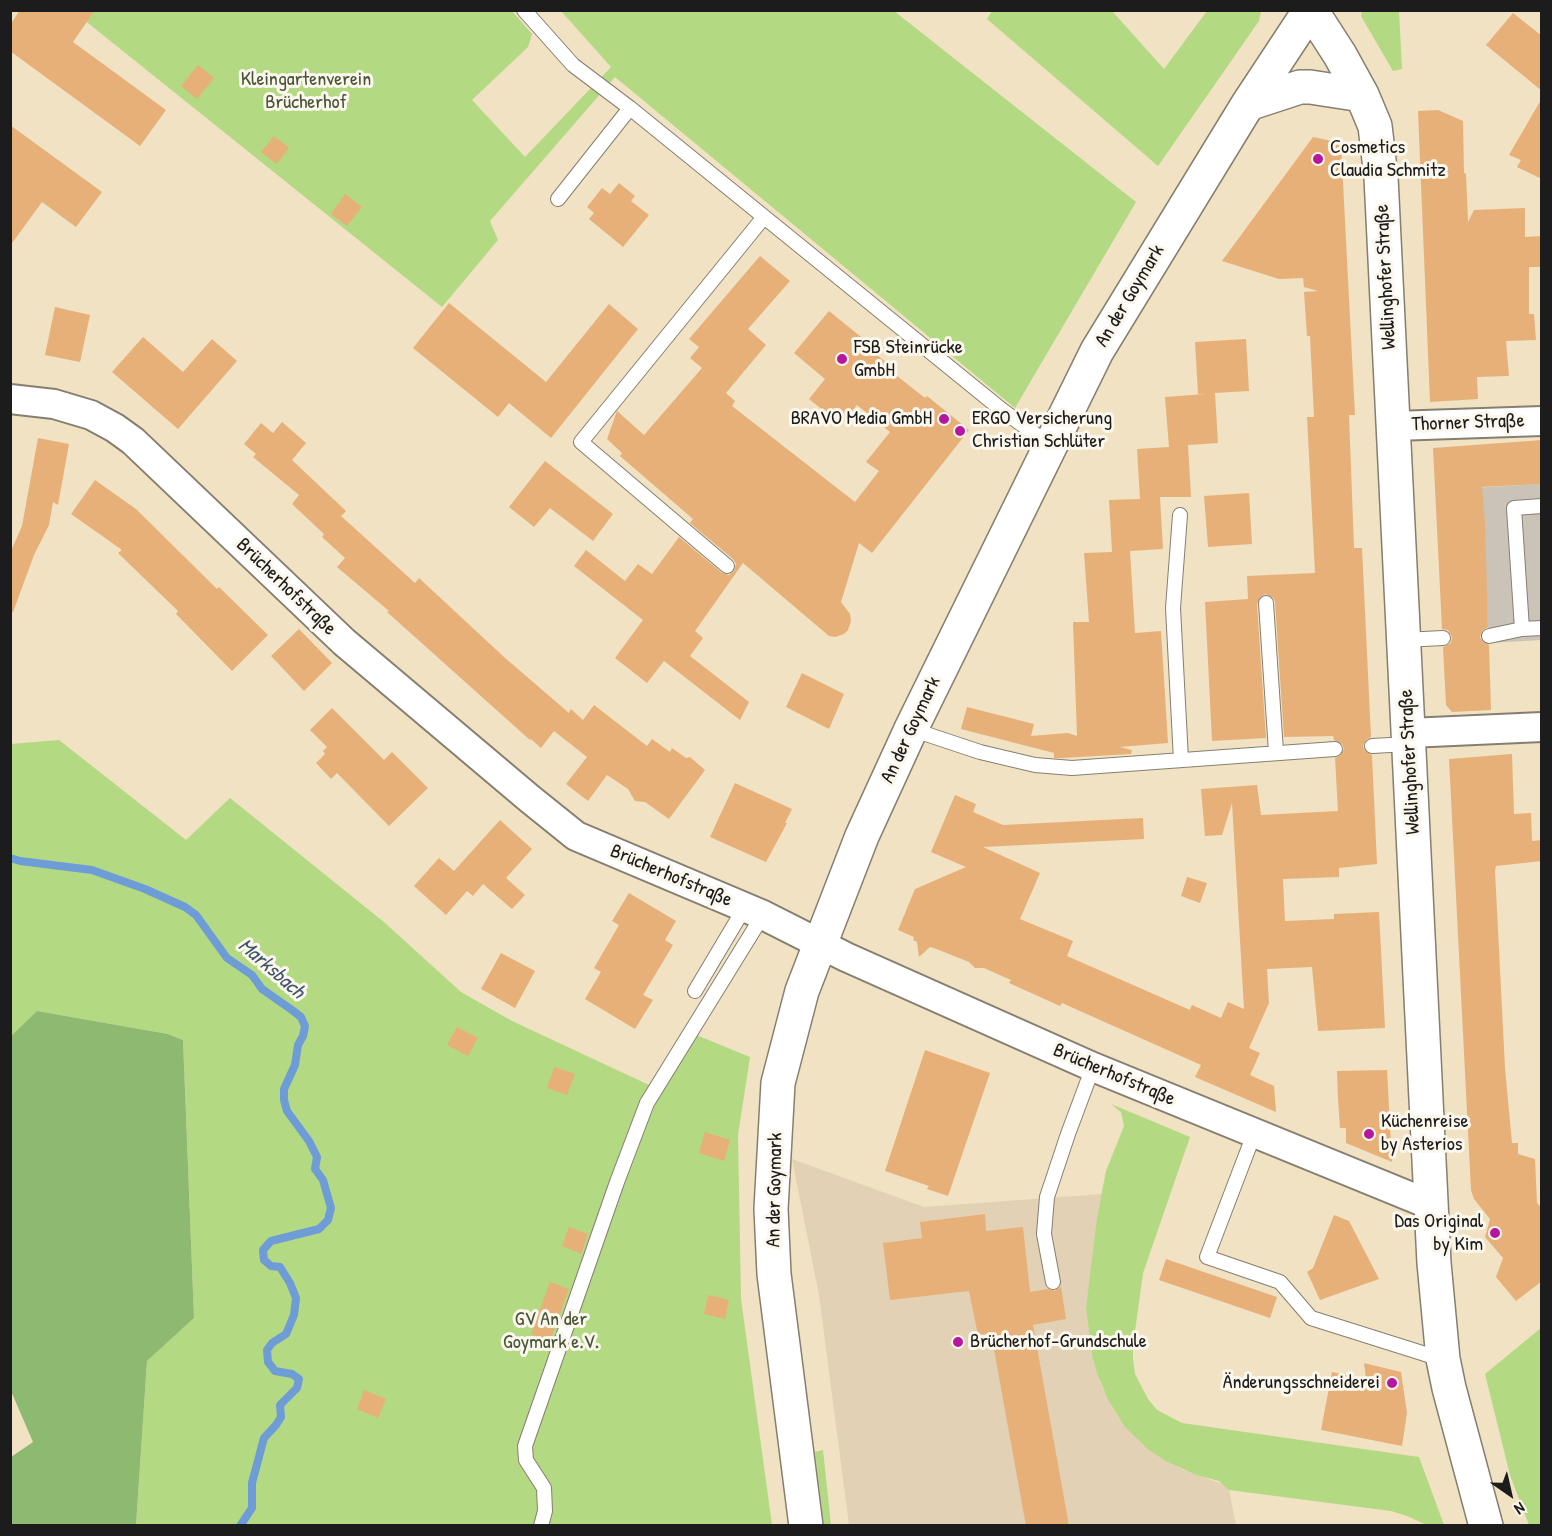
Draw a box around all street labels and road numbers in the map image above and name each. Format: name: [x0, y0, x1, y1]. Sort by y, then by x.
street label: Wellinghofer Straße: [1370, 204, 1402, 350]
street label: An der Goymark: [1090, 241, 1170, 351]
street label: Thorner Straße: [1411, 409, 1525, 437]
street label: Brücherhofstraße: [231, 533, 341, 641]
street label: An der Goymark: [876, 673, 946, 787]
street label: Wellinghofer Straße: [1394, 689, 1426, 835]
street label: Brücherhofstraße: [606, 840, 736, 912]
street label: Brücherhofstraße: [1049, 1039, 1179, 1111]
street label: An der Goymark: [762, 1132, 788, 1248]

